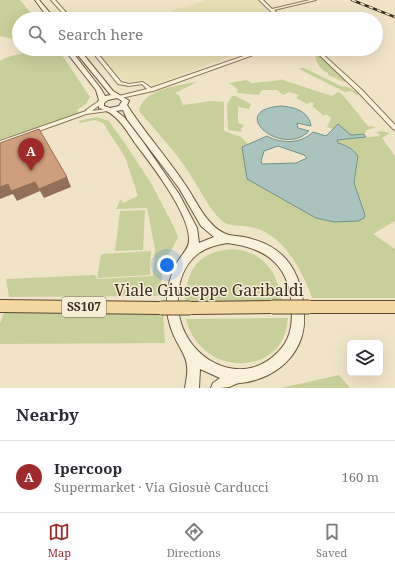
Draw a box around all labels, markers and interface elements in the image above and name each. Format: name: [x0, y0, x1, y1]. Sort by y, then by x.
search box: [12, 12, 383, 56]
icon: search: [26, 23, 48, 45]
text: Search here: [58, 24, 143, 44]
pin: A: [18, 138, 44, 171]
your location: [157, 255, 177, 275]
street label: Viale Giuseppe Garibaldi: [114, 279, 304, 301]
road number: SS107: [62, 297, 106, 317]
map controls: [347, 340, 383, 376]
button: layers: [347, 340, 383, 376]
text: Nearby: [16, 403, 79, 426]
text: Ipercoop: [54, 458, 122, 478]
text: A: [24, 468, 34, 486]
text: 160 m: [342, 468, 379, 486]
text: Supermarket · Via Giosuè Carducci: [54, 478, 269, 496]
tab: Map: [48, 521, 71, 560]
tab: Directions: [167, 521, 220, 560]
tab: Saved: [316, 521, 347, 560]

